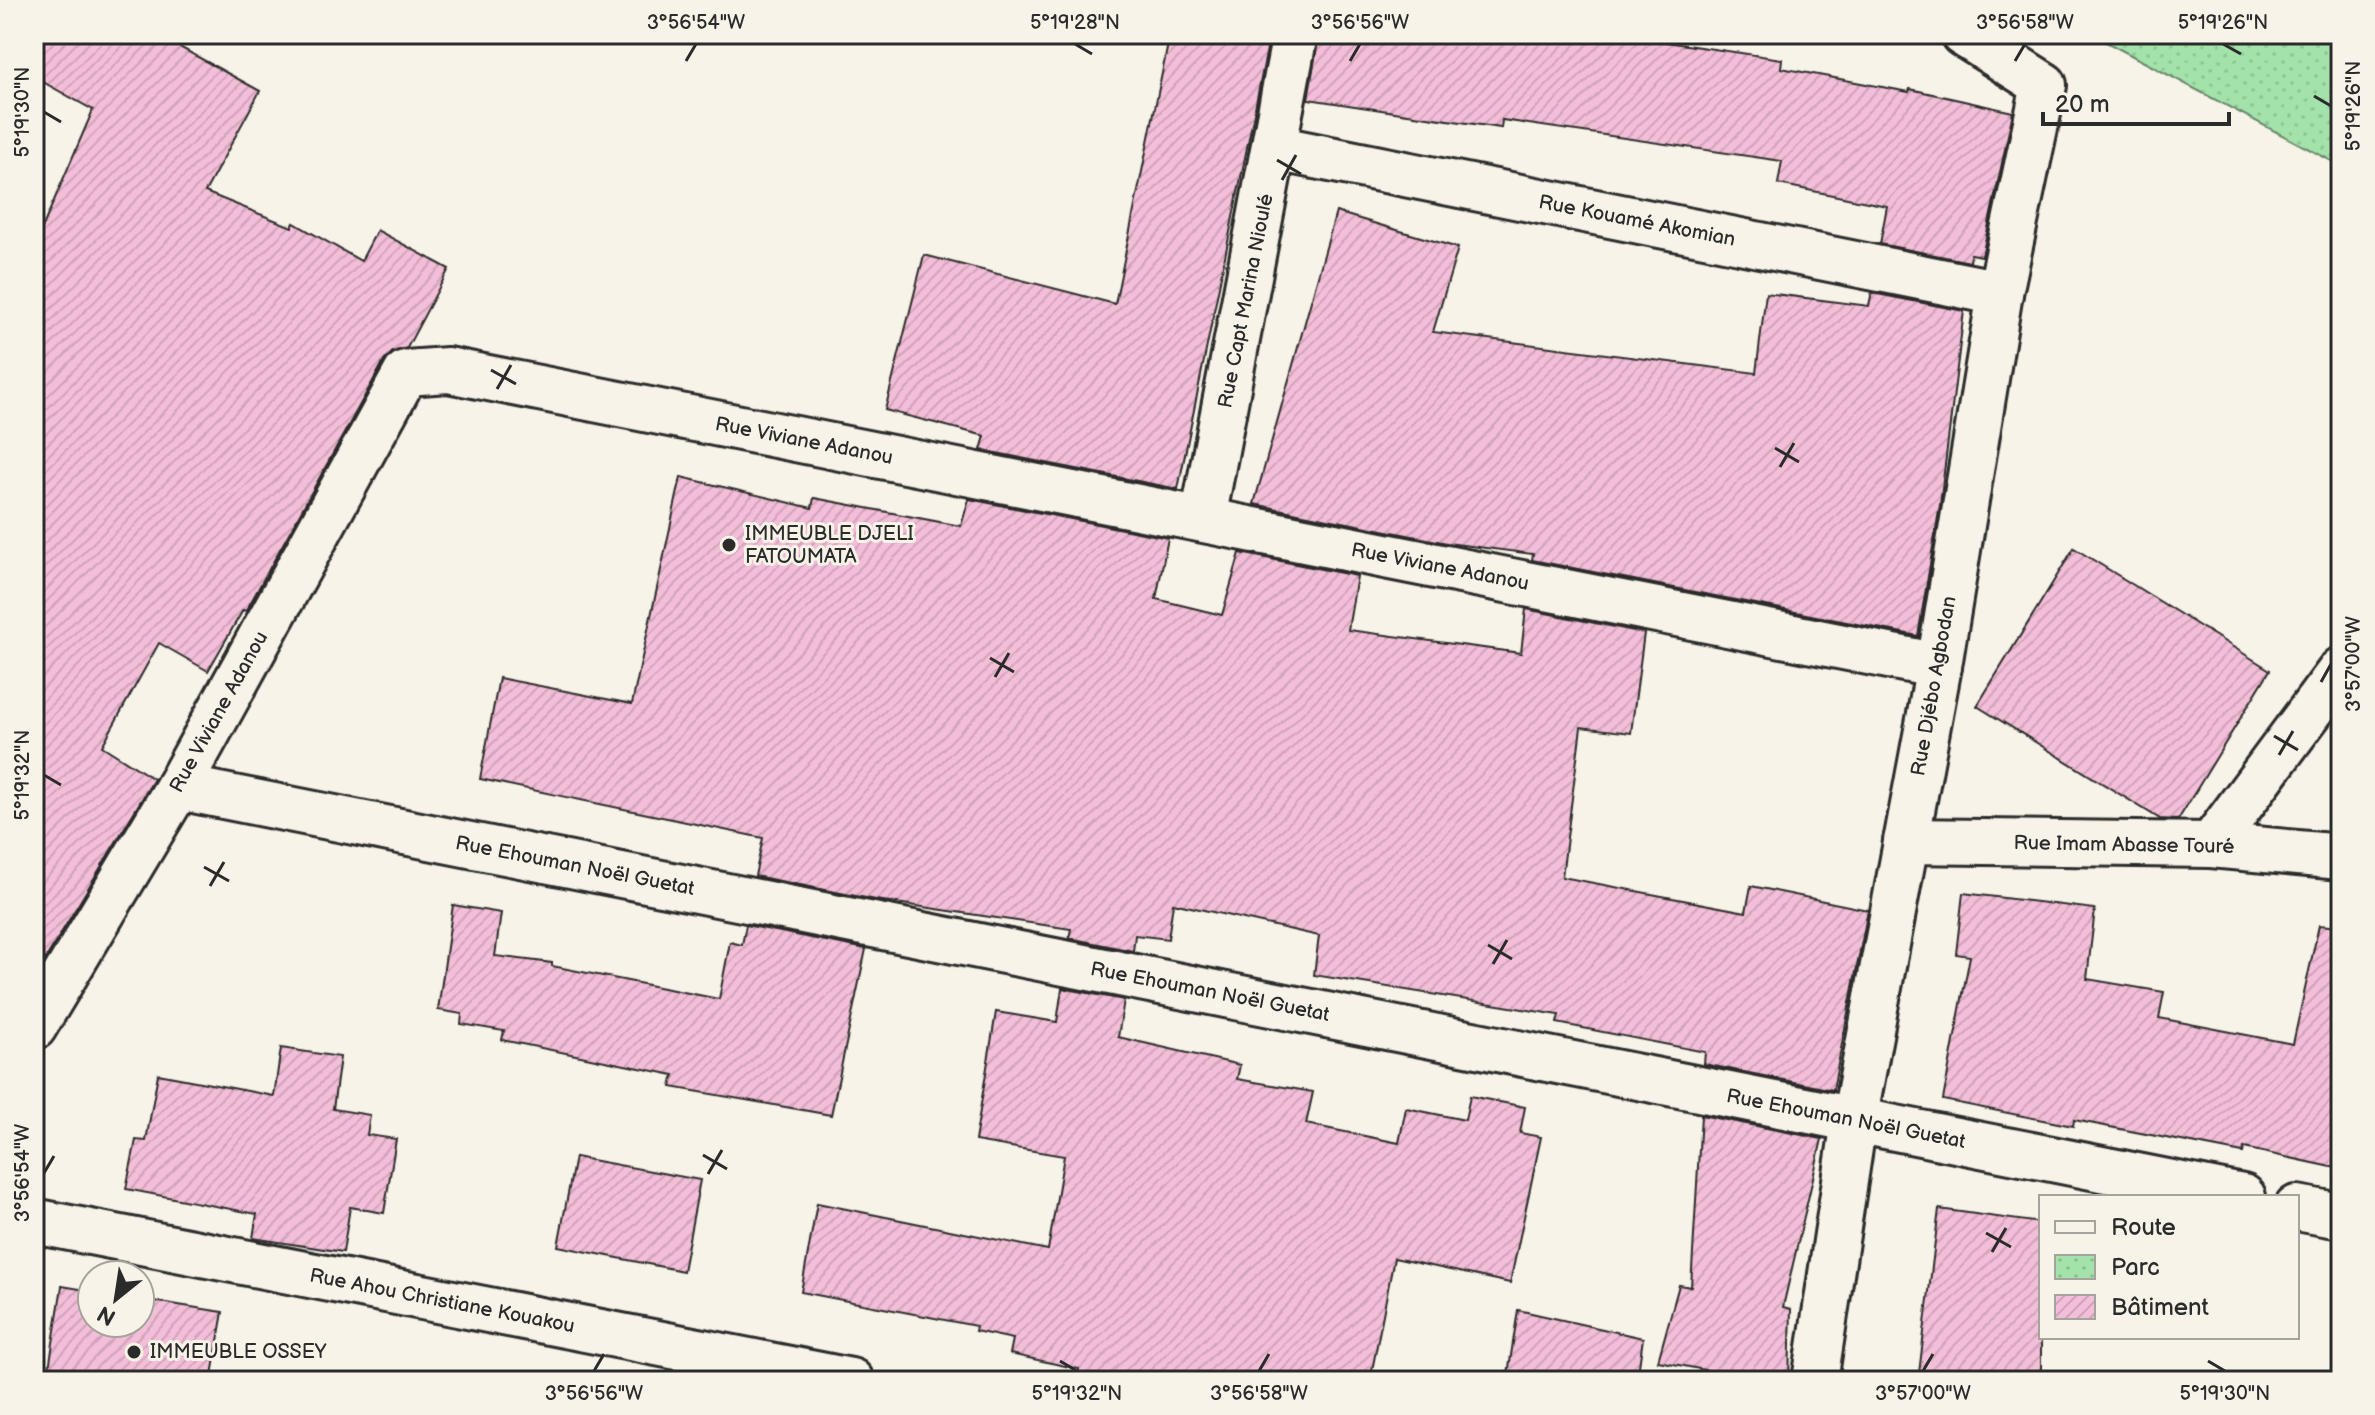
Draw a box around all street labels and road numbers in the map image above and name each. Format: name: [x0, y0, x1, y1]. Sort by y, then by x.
street label: Rue Kouamé Akomian: [1537, 190, 1737, 252]
street label: Rue Capt Marina Nioulé: [1213, 192, 1279, 410]
street label: Rue Viviane Adanou: [713, 412, 895, 470]
street label: Rue Viviane Adanou: [1349, 538, 1531, 596]
street label: Rue Djébo Agbodan: [1906, 594, 1962, 778]
street label: Rue Viviane Adanou: [165, 627, 273, 797]
street label: Rue Ehouman Noël Guetat: [453, 831, 697, 901]
street label: Rue Imam Abasse Touré: [2013, 831, 2235, 859]
street label: Rue Ehouman Noël Guetat: [1088, 957, 1332, 1027]
street label: Rue Ehouman Noël Guetat: [1724, 1084, 1968, 1154]
street label: Rue Ahou Christiane Kouakou: [307, 1264, 577, 1338]

